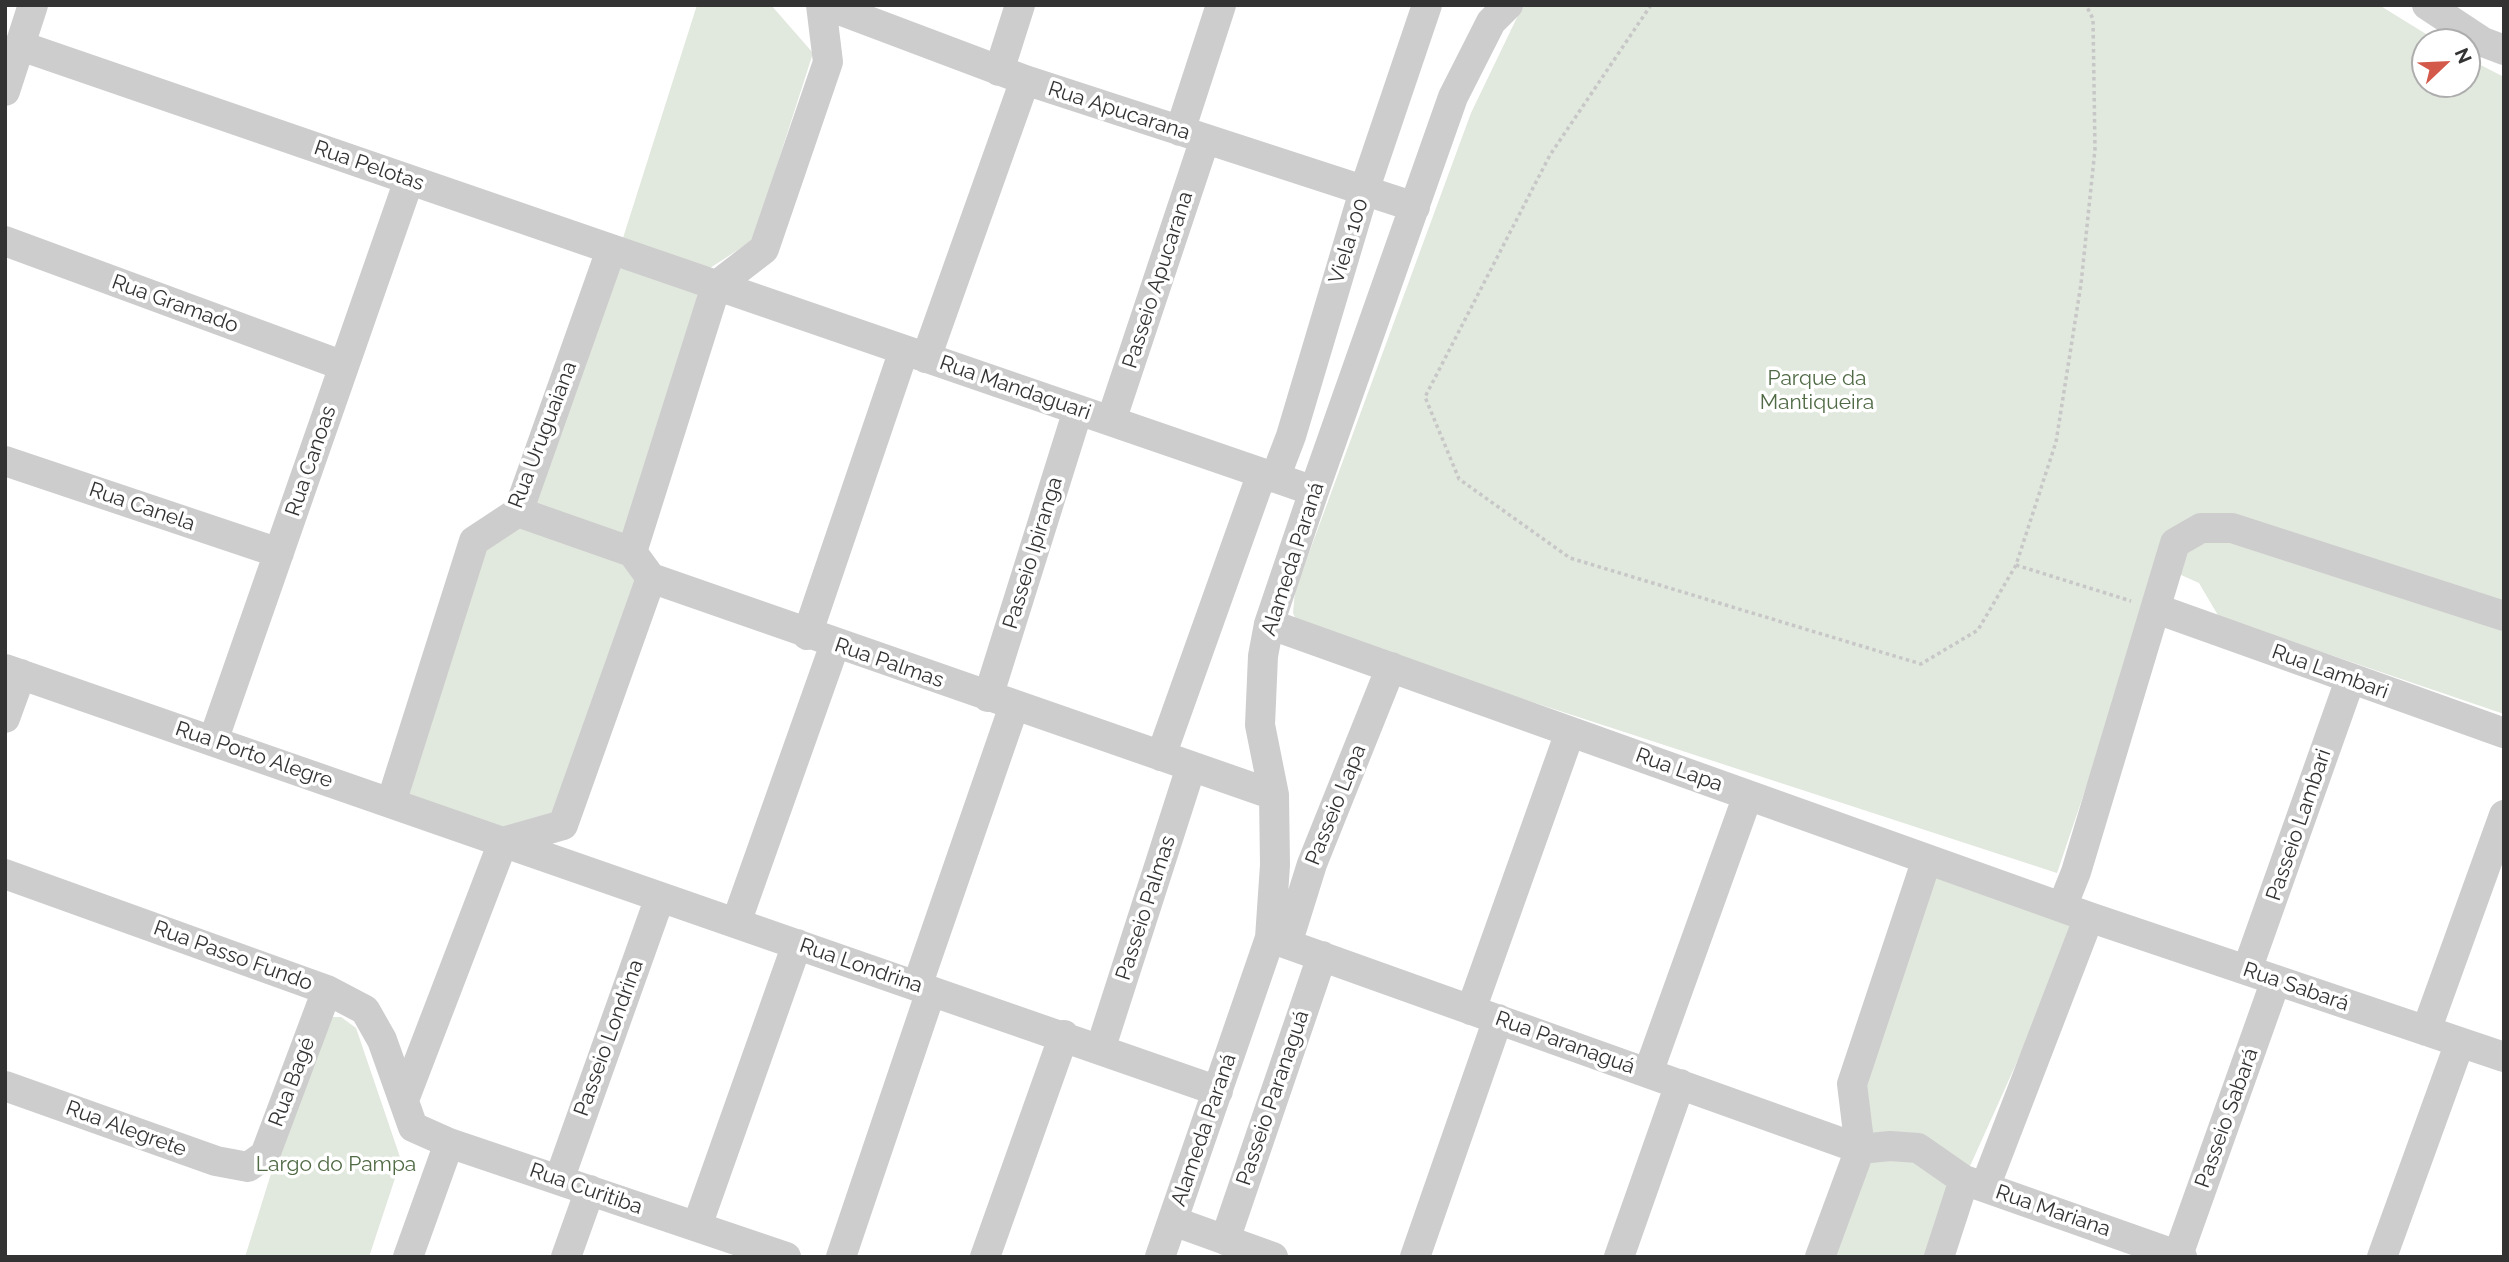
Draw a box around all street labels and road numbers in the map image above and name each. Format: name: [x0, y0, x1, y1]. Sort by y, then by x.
street label: Rua Apucarana: [1045, 76, 1193, 146]
street label: Rua Pelotas: [311, 135, 427, 197]
street label: Passeio Apucarana: [1118, 188, 1198, 372]
street label: Viela 100: [1324, 195, 1374, 287]
street label: Rua Gramado: [108, 269, 242, 339]
street label: Rua Mandaguari: [936, 350, 1094, 426]
street label: Rua Uruguaiana: [503, 358, 583, 512]
street label: Rua Canoas: [280, 403, 342, 519]
street label: Passeio Ipiranga: [998, 474, 1068, 632]
street label: Rua Canela: [86, 477, 198, 537]
street label: Alameda Paraná: [1256, 479, 1330, 639]
street label: Rua Palmas: [831, 633, 947, 693]
street label: Rua Lambari: [2268, 639, 2392, 705]
street label: Rua Porto Alegre: [172, 716, 336, 794]
street label: Passeio Lapa: [1300, 741, 1372, 869]
street label: Rua Lapa: [1632, 743, 1726, 797]
street label: Passeio Lambari: [2261, 746, 2337, 904]
street label: Passeio Palmas: [1111, 833, 1181, 983]
street label: Rua Passo Fundo: [150, 916, 316, 996]
street label: Rua Londrina: [796, 933, 926, 999]
street label: Passeio Londrina: [569, 956, 649, 1120]
street label: Rua Sabará: [2240, 957, 2352, 1017]
street label: Rua Paranaguá: [1492, 1006, 1638, 1080]
street label: Passeio Paranaguá: [1231, 1007, 1315, 1189]
street label: Rua Bagé: [263, 1034, 321, 1130]
street label: Passeio Sabará: [2190, 1045, 2264, 1191]
street label: Alameda Paraná: [1166, 1050, 1242, 1210]
street label: Rua Alegrete: [62, 1096, 190, 1162]
street label: Rua Curitiba: [526, 1158, 646, 1220]
street label: Rua Mariana: [1992, 1180, 2114, 1242]

